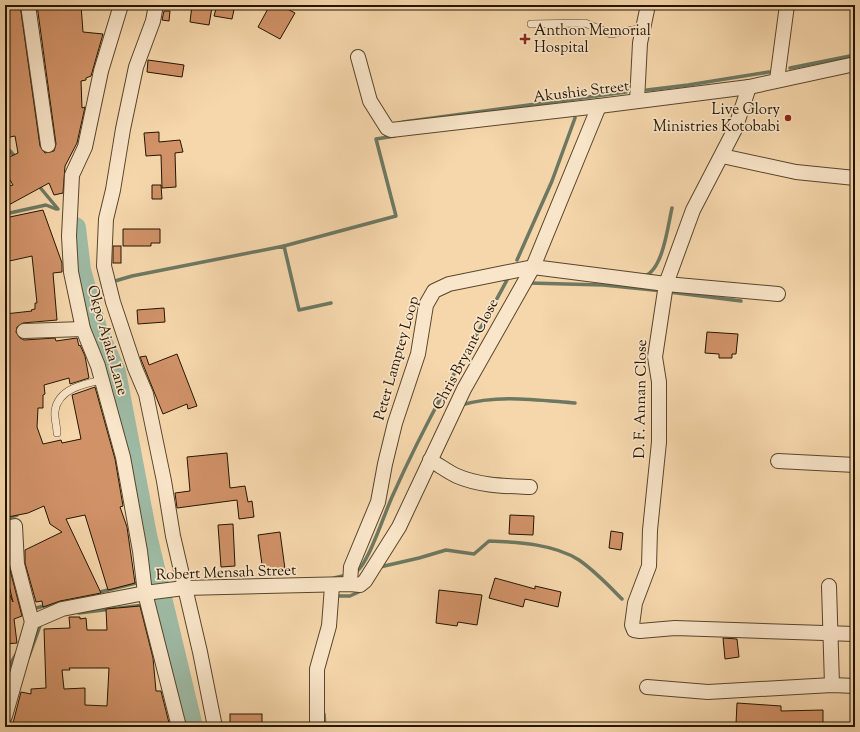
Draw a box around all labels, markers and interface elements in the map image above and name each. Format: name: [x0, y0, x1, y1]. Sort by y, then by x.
place label: Anthon Memorial Hospital: [534, 21, 651, 59]
marker: Anthon Memorial Hospital: [519, 33, 531, 45]
street label: Akushie Street: [532, 76, 630, 109]
place label: Live Glory Ministries Kotobabi: [653, 100, 781, 138]
marker: Live Glory Ministries Kotobabi: [783, 113, 793, 123]
street label: Okpo Ajaka Lane: [81, 283, 132, 398]
street label: Peter Lamptey Loop: [370, 294, 425, 423]
street label: Chris Bryant Close: [428, 295, 505, 414]
street label: D. F. Annan Close: [630, 339, 653, 459]
street label: Robert Mensah Street: [155, 561, 297, 586]

